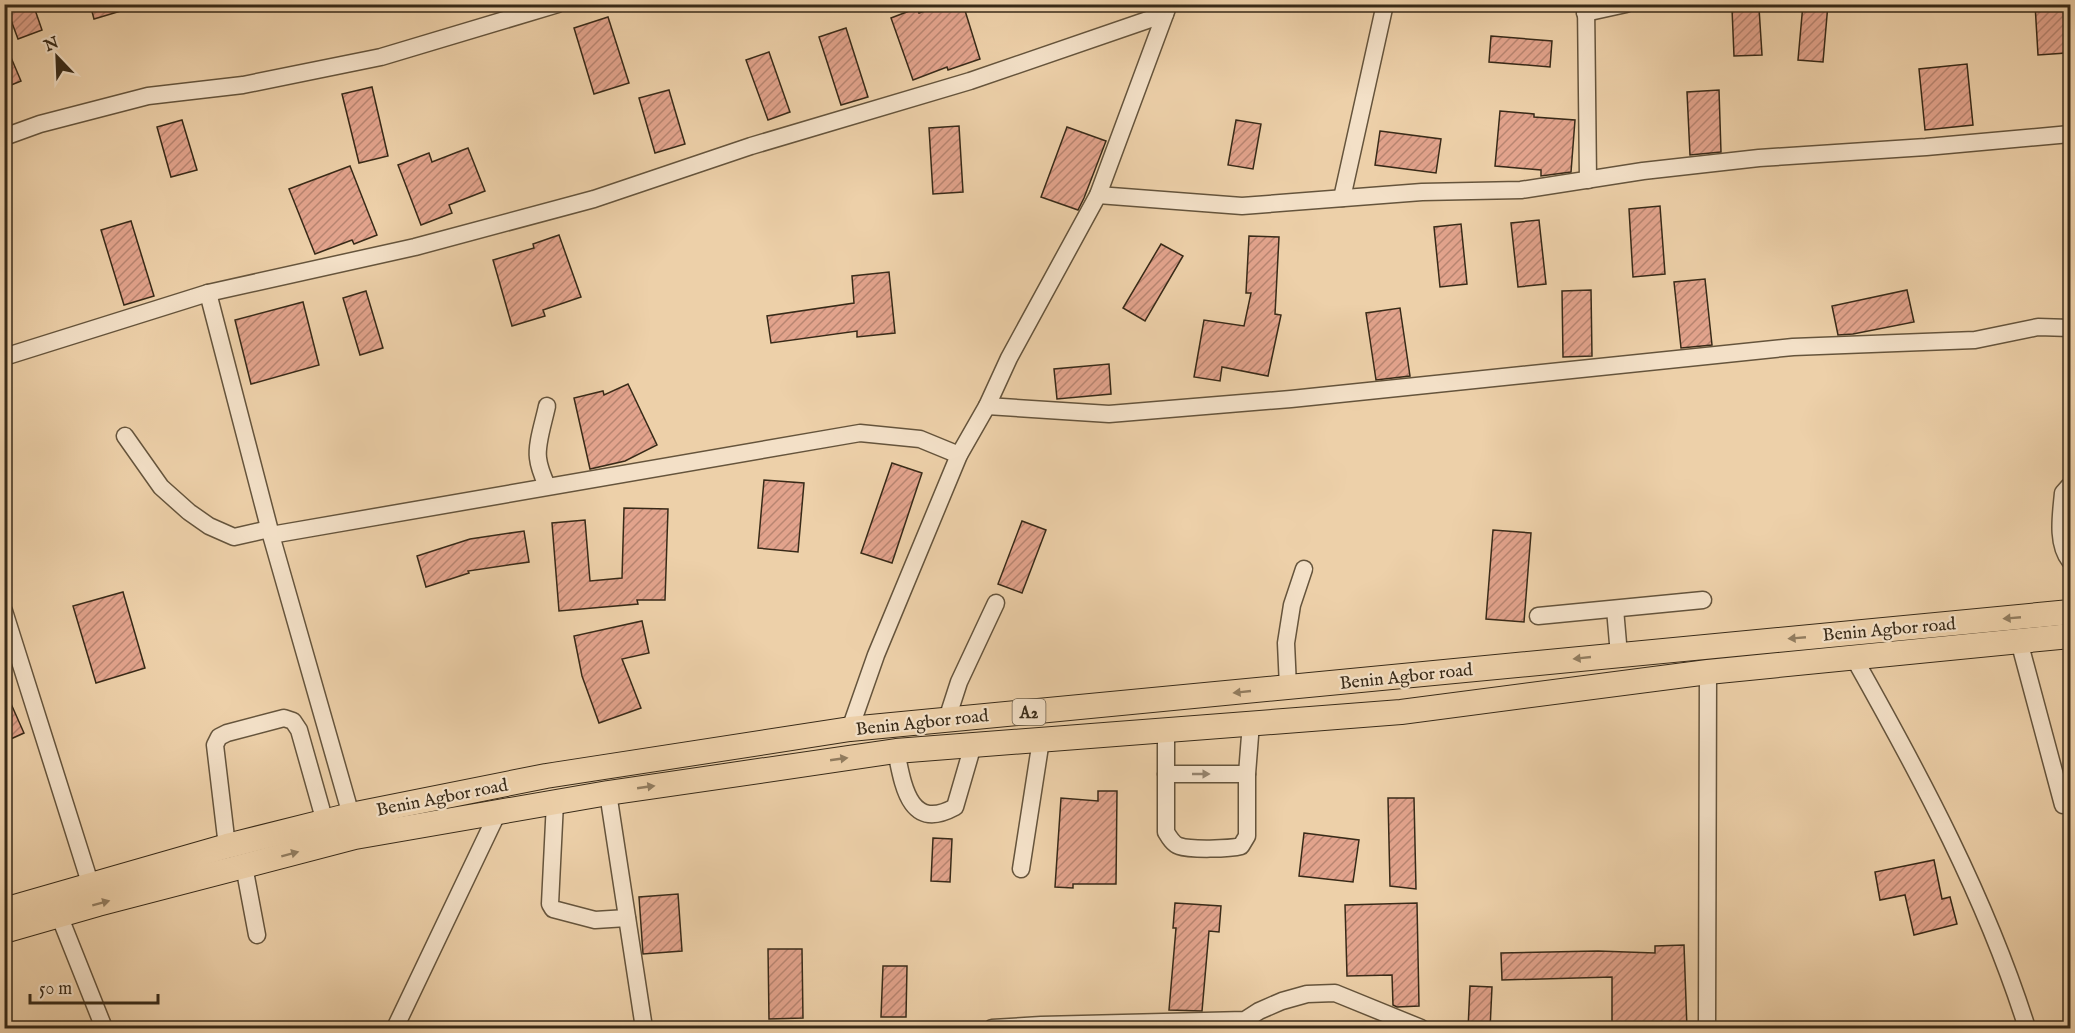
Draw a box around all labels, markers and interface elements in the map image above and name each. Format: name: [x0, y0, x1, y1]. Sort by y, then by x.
north arrow: [27, 27, 87, 87]
text: N: [41, 33, 62, 57]
street label: Benin Agbor road: [1822, 613, 1957, 648]
one-way arrow: [2003, 613, 2022, 623]
one-way arrow: [1788, 633, 1807, 643]
one-way arrow: [1573, 653, 1592, 663]
street label: Benin Agbor road: [1339, 659, 1474, 696]
one-way arrow: [1232, 687, 1251, 697]
road number: A2: [1012, 699, 1046, 725]
street label: Benin Agbor road: [855, 705, 990, 742]
one-way arrow: [830, 755, 849, 764]
one-way arrow: [1192, 769, 1211, 779]
street label: Benin Agbor road: [375, 774, 510, 823]
one-way arrow: [637, 783, 656, 792]
one-way arrow: [281, 849, 299, 858]
one-way arrow: [92, 898, 110, 908]
scale bar: [30, 967, 158, 1005]
text: 50 m: [39, 978, 72, 1001]

